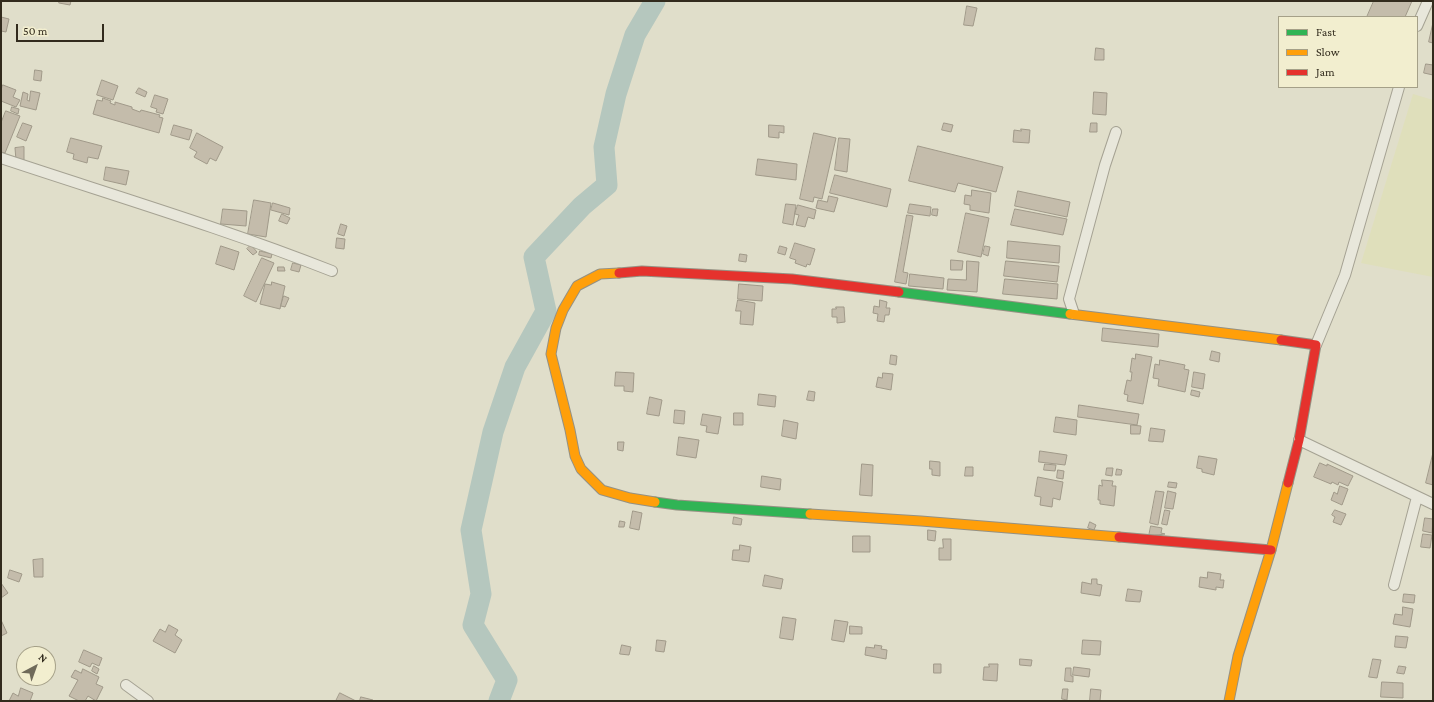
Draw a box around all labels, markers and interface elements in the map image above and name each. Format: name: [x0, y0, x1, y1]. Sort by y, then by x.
scale bar: [18, 16, 106, 42]
legend: [1278, 16, 1418, 88]
text: 50 m: [23, 24, 47, 38]
text: Fast: [1316, 25, 1336, 39]
text: Slow: [1316, 45, 1340, 59]
text: Jam: [1316, 65, 1335, 79]
north arrow: [16, 646, 56, 686]
text: N: [36, 651, 50, 665]

